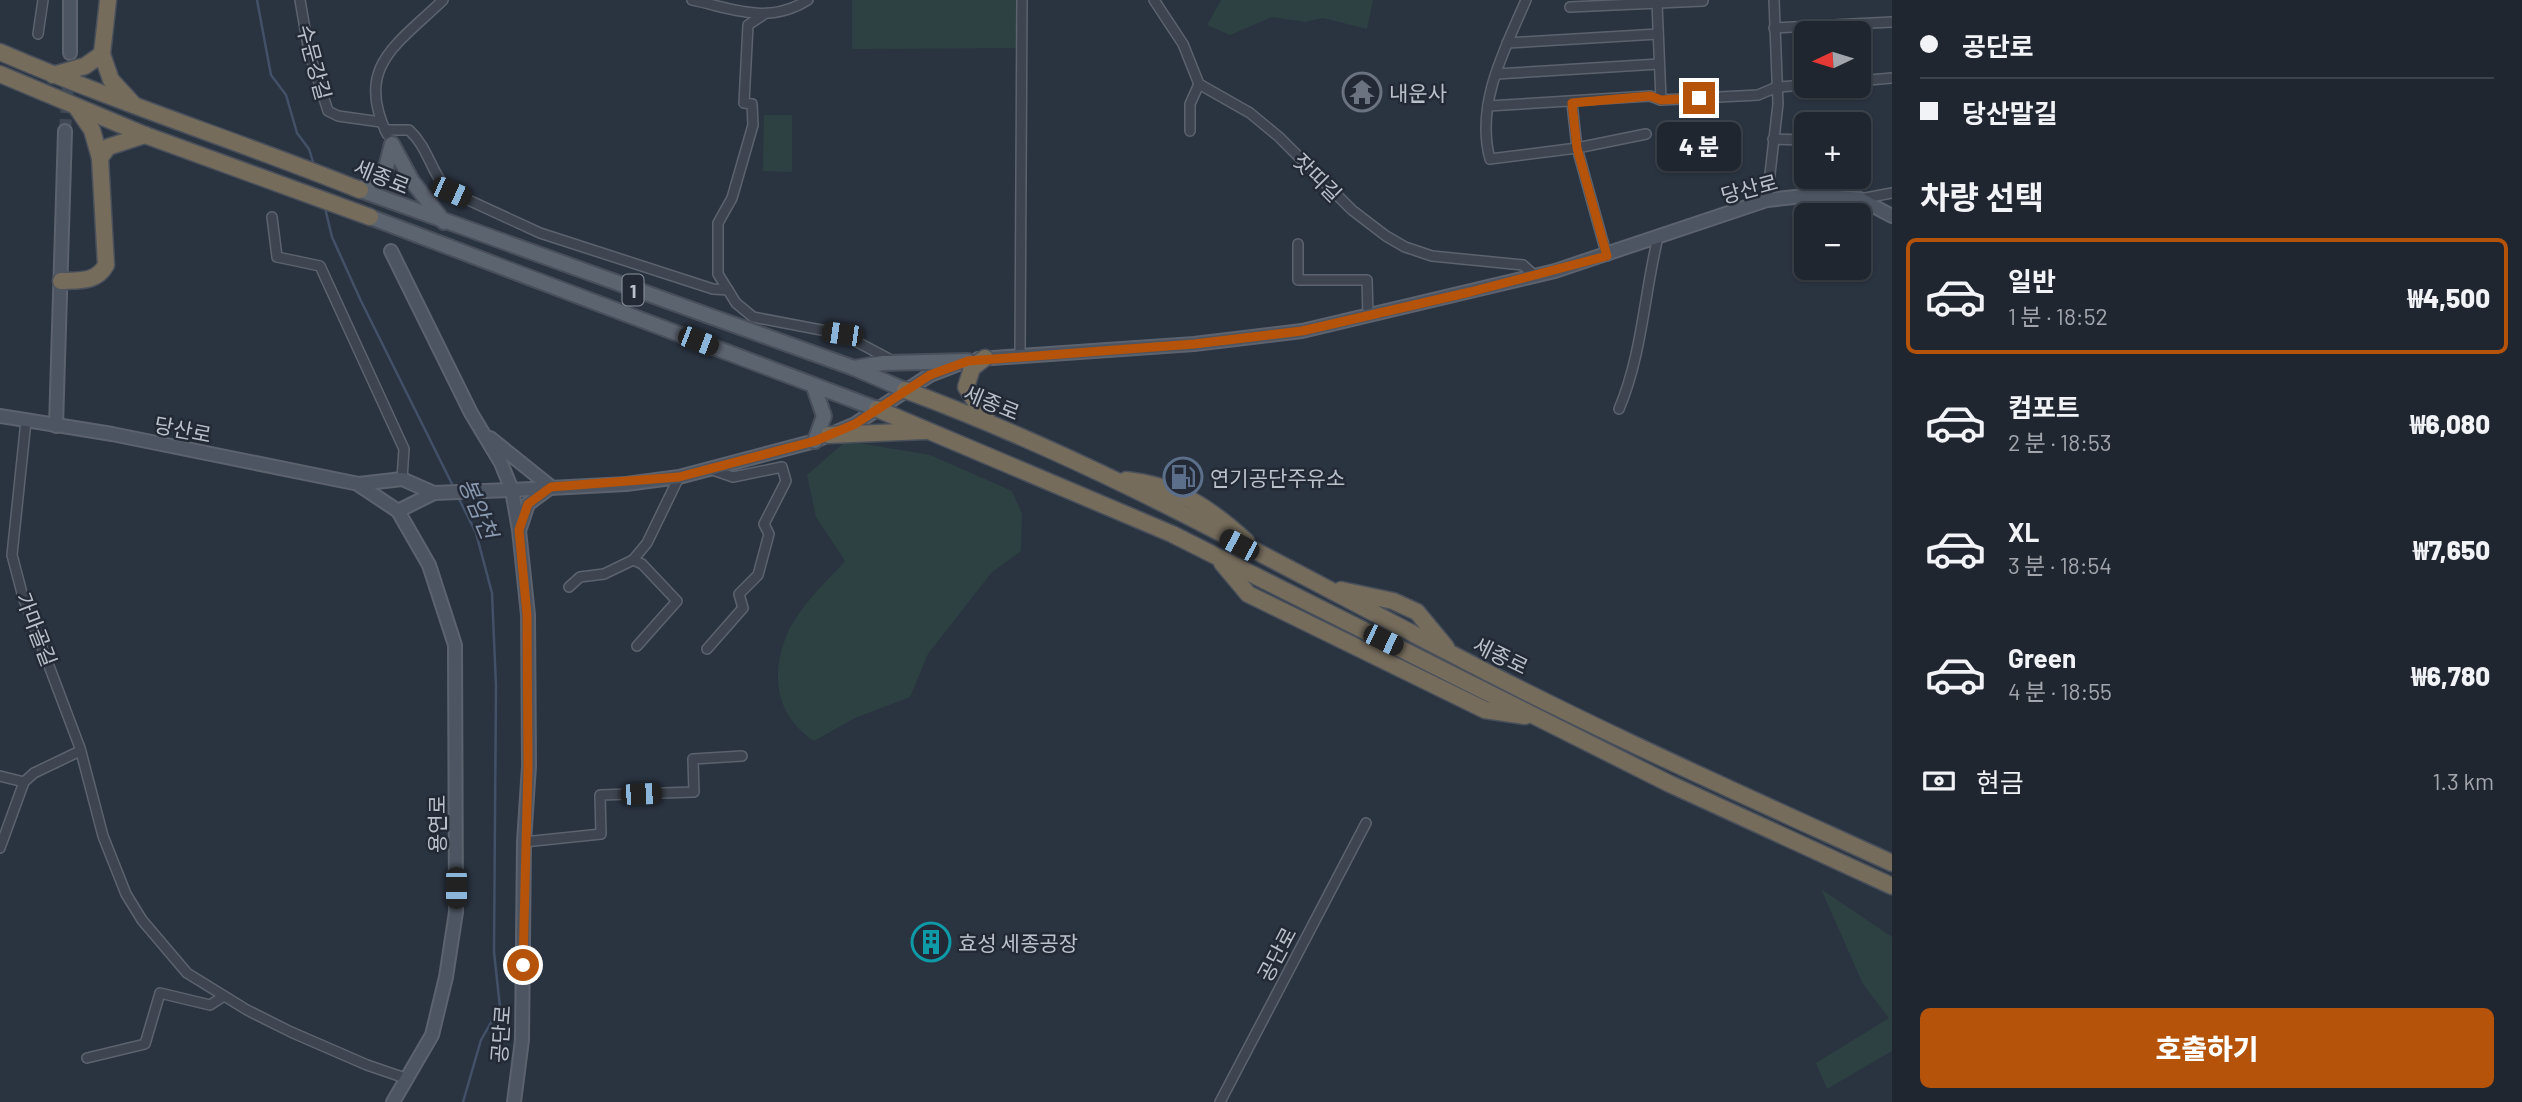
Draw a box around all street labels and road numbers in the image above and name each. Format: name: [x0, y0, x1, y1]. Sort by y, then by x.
street label: 수문강길: [293, 21, 337, 103]
street label: 잣띠길: [1289, 148, 1347, 206]
street label: 세종로: [350, 154, 414, 198]
street label: 당산로: [1718, 168, 1780, 208]
road number: 1: [622, 274, 644, 306]
street label: 세종로: [960, 380, 1024, 424]
street label: 당산로: [152, 411, 214, 447]
street label: 가마골길: [11, 588, 63, 670]
street label: 세종로: [1469, 631, 1533, 679]
street label: 용연로: [424, 795, 449, 853]
street label: 공단로: [1251, 923, 1301, 985]
street label: 공단로: [486, 1004, 514, 1064]

